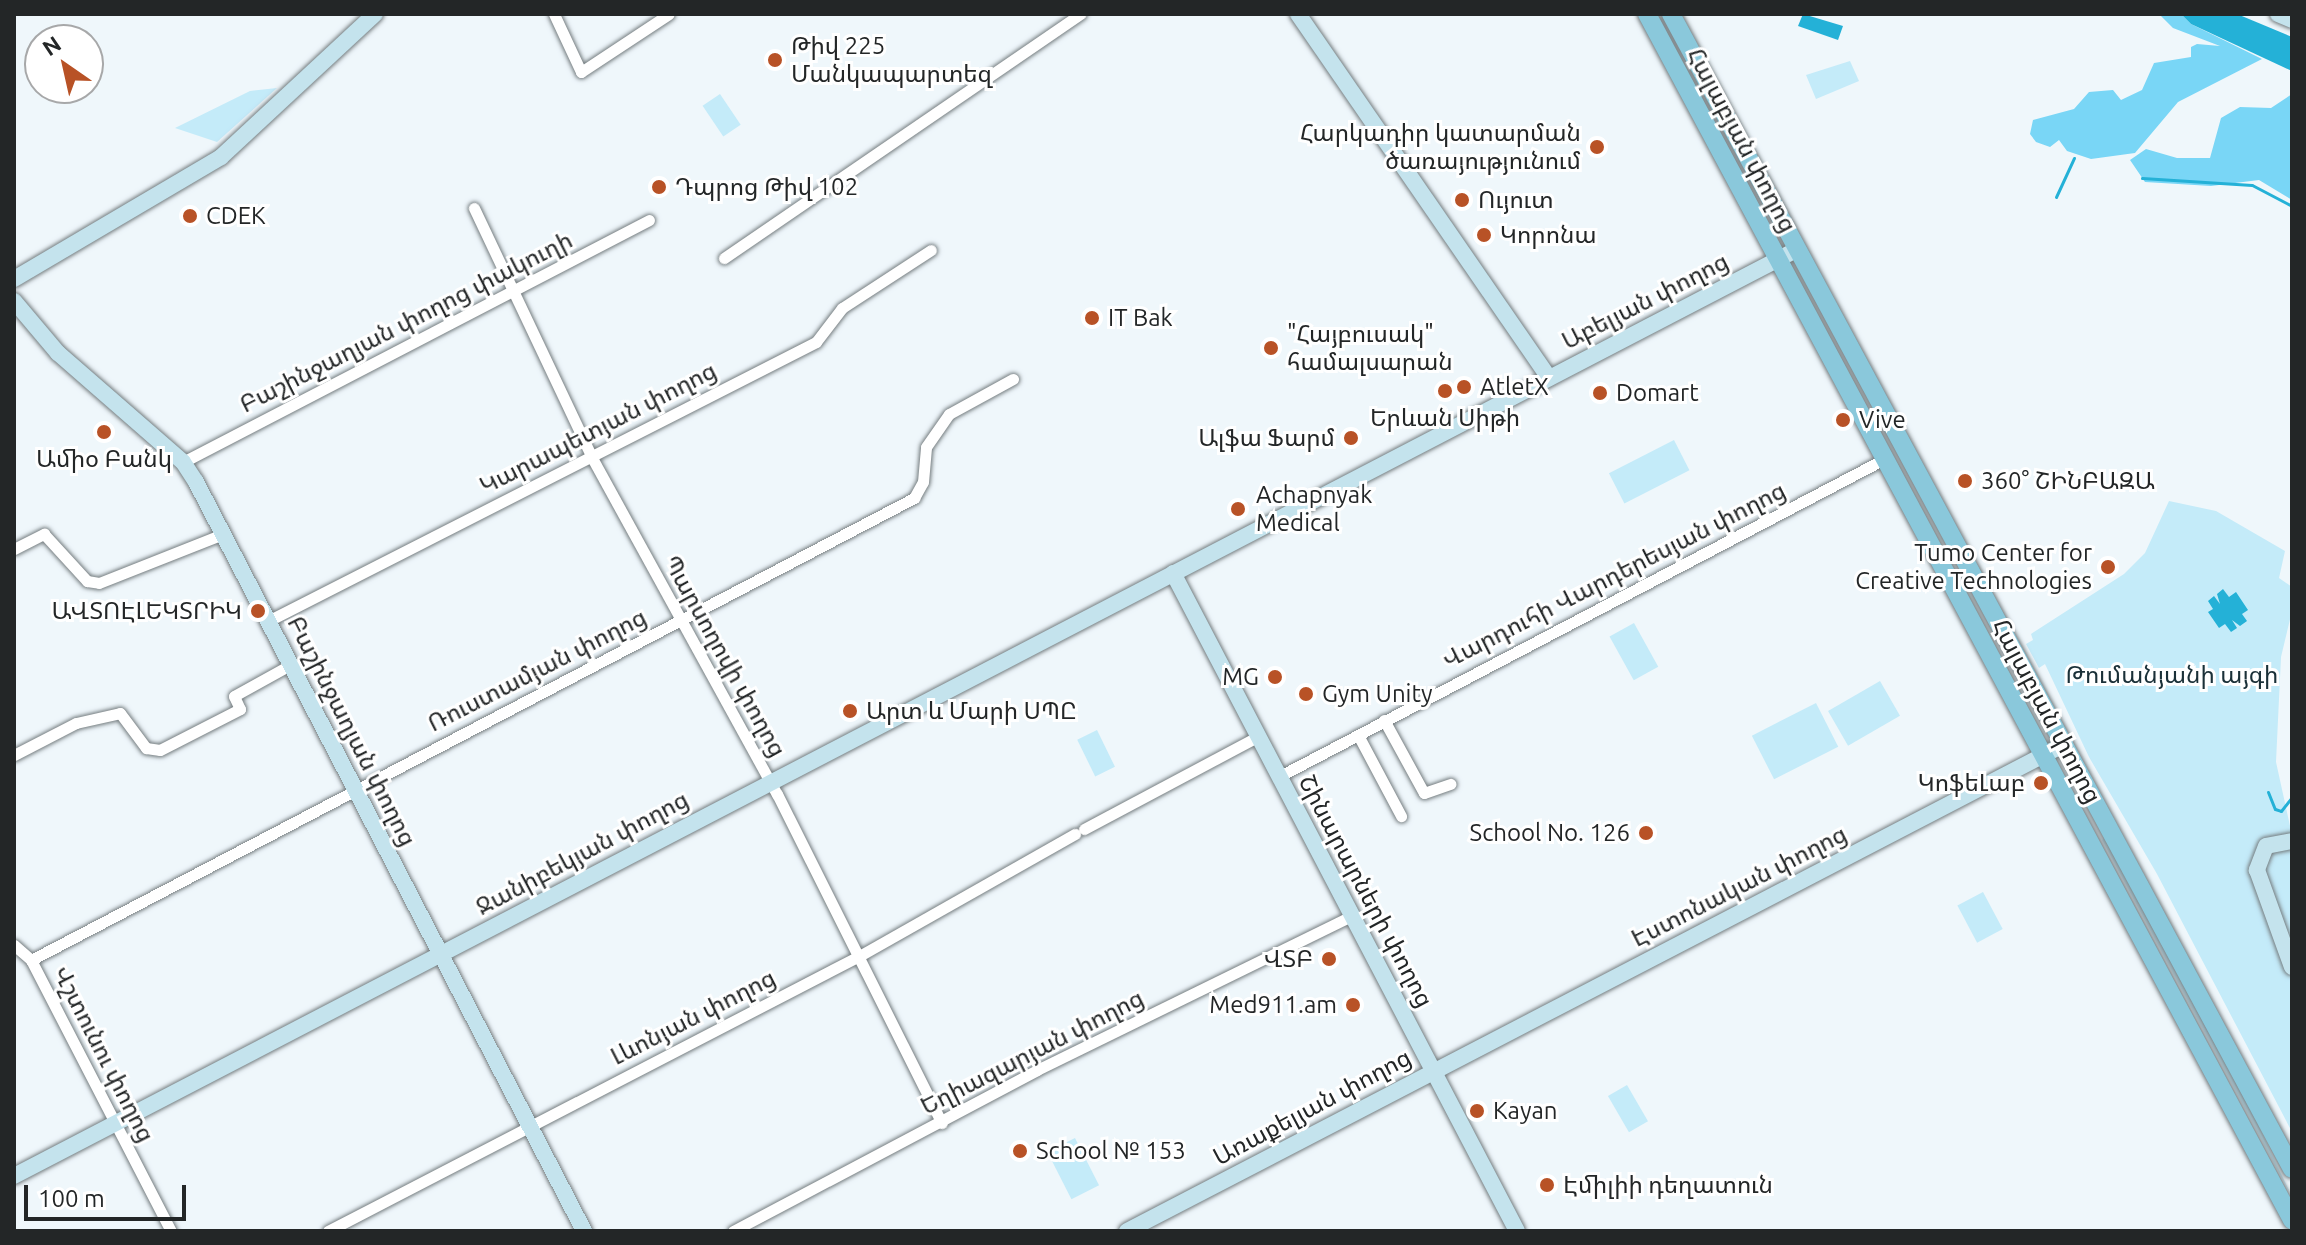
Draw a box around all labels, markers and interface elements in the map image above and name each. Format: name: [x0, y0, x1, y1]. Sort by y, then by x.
north arrow: [24, 24, 104, 104]
text: N: [38, 30, 65, 60]
place label: Թիվ 225 Մանկապարտեզ: [791, 32, 992, 88]
street label: Հալաբյան փողոց: [1681, 43, 1803, 237]
marker: Թիվ 225 Մանկապարտեզ: [766, 51, 784, 69]
place label: Հարկադիր կատարման ծառայությունում: [1300, 119, 1581, 175]
marker: Հարկադիր կատարման ծառայությունում: [1588, 138, 1606, 156]
place label: Դպրոց Թիվ 102: [675, 173, 858, 201]
marker: Դպրոց Թիվ 102: [650, 178, 668, 196]
place label: Ույուտ: [1478, 186, 1554, 214]
marker: Ույուտ: [1453, 191, 1471, 209]
place label: CDEK: [206, 202, 266, 230]
marker: CDEK: [181, 207, 199, 225]
place label: Կորոնա: [1500, 221, 1596, 249]
street label: Բաշինջաղյան փողոց փակուղի: [235, 225, 577, 419]
marker: Կորոնա: [1475, 226, 1493, 244]
street label: Աբելյան փողոց: [1557, 247, 1733, 355]
place label: IT Bak: [1108, 304, 1173, 332]
marker: IT Bak: [1083, 309, 1101, 327]
place label: "Հայբուսակ" համալսարան: [1287, 320, 1453, 376]
marker: "Հայբուսակ" համալսարան: [1262, 339, 1280, 357]
street label: Կարապետյան փողոց: [475, 356, 721, 500]
place label: AtletX: [1480, 373, 1549, 401]
marker: AtletX: [1455, 378, 1473, 396]
place label: Domart: [1616, 379, 1699, 407]
marker: Երևան Սիթի: [1436, 382, 1454, 400]
marker: Domart: [1591, 384, 1609, 402]
place label: Երևան Սիթի: [1370, 404, 1520, 432]
place label: Vive: [1859, 406, 1906, 434]
marker: Vive: [1834, 411, 1852, 429]
marker: Ամիօ Բանկ: [95, 423, 113, 441]
place label: Ալֆա Ֆարմ: [1198, 424, 1335, 452]
marker: Ալֆա Ֆարմ: [1342, 429, 1360, 447]
place label: Ամիօ Բանկ: [36, 445, 172, 473]
place label: 360° ՇԻՆԲԱԶԱ: [1981, 467, 2155, 495]
marker: 360° ՇԻՆԲԱԶԱ: [1956, 472, 1974, 490]
street label: Վարդուհի Վարդերեսյան փողոց: [1438, 476, 1790, 674]
place label: Achapnyak Medical: [1256, 481, 1372, 537]
marker: Achapnyak Medical: [1227, 498, 1249, 520]
place label: Tumo Center for Creative Technologies: [1855, 539, 2092, 595]
street label: Պարսողովի փողոց: [658, 550, 792, 762]
marker: Tumo Center for Creative Technologies: [2099, 558, 2117, 576]
place label: ԱՎՏՈԷԼԵԿՏՐԻԿ: [52, 597, 242, 625]
marker: ԱՎՏՈԷԼԵԿՏՐԻԿ: [249, 602, 267, 620]
street label: Ռուստամյան փողոց: [423, 602, 651, 738]
street label: Բաշինջաղյան փողոց: [281, 611, 423, 851]
street label: Հալաբյան փողոց: [1986, 614, 2108, 808]
park label: Թումանյանի այգի: [2066, 661, 2278, 689]
place label: MG: [1222, 663, 1259, 691]
marker: MG: [1266, 668, 1284, 686]
place label: Gym Unity: [1322, 680, 1432, 708]
marker: Gym Unity: [1297, 685, 1315, 703]
place label: Արտ և Մարի ՍՊԸ: [866, 697, 1077, 725]
marker: Արտ և Մարի ՍՊԸ: [841, 702, 859, 720]
place label: ԿոֆեԼաբ: [1918, 769, 2025, 797]
street label: Շինարարների փողոց: [1292, 770, 1440, 1012]
marker: ԿոֆեԼաբ: [2032, 774, 2050, 792]
street label: Ջանիբեկյան փողոց: [471, 785, 693, 921]
place label: School No. 126: [1470, 819, 1630, 847]
street label: Էստոնական փողոց: [1626, 819, 1852, 953]
marker: School No. 126: [1637, 824, 1655, 842]
place label: ՎՏԲ: [1264, 945, 1313, 973]
marker: ՎՏԲ: [1320, 950, 1338, 968]
street label: Վշտունու փողոց: [47, 961, 161, 1147]
street label: Լևոնյան փողոց: [606, 963, 780, 1071]
street label: Եղիազարյան փողոց: [916, 983, 1148, 1121]
place label: Med911.am: [1209, 991, 1337, 1019]
marker: Med911.am: [1344, 996, 1362, 1014]
street label: Առաքելյան փողոց: [1208, 1043, 1416, 1171]
place label: Kayan: [1493, 1097, 1557, 1125]
marker: Kayan: [1468, 1102, 1486, 1120]
place label: School № 153: [1036, 1137, 1186, 1165]
marker: School № 153: [1011, 1142, 1029, 1160]
scale bar: [28, 1169, 190, 1219]
place label: Էմիլիի դեղատուն: [1563, 1171, 1773, 1199]
marker: Էմիլիի դեղատուն: [1538, 1176, 1556, 1194]
text: 100 m: [38, 1185, 105, 1212]

